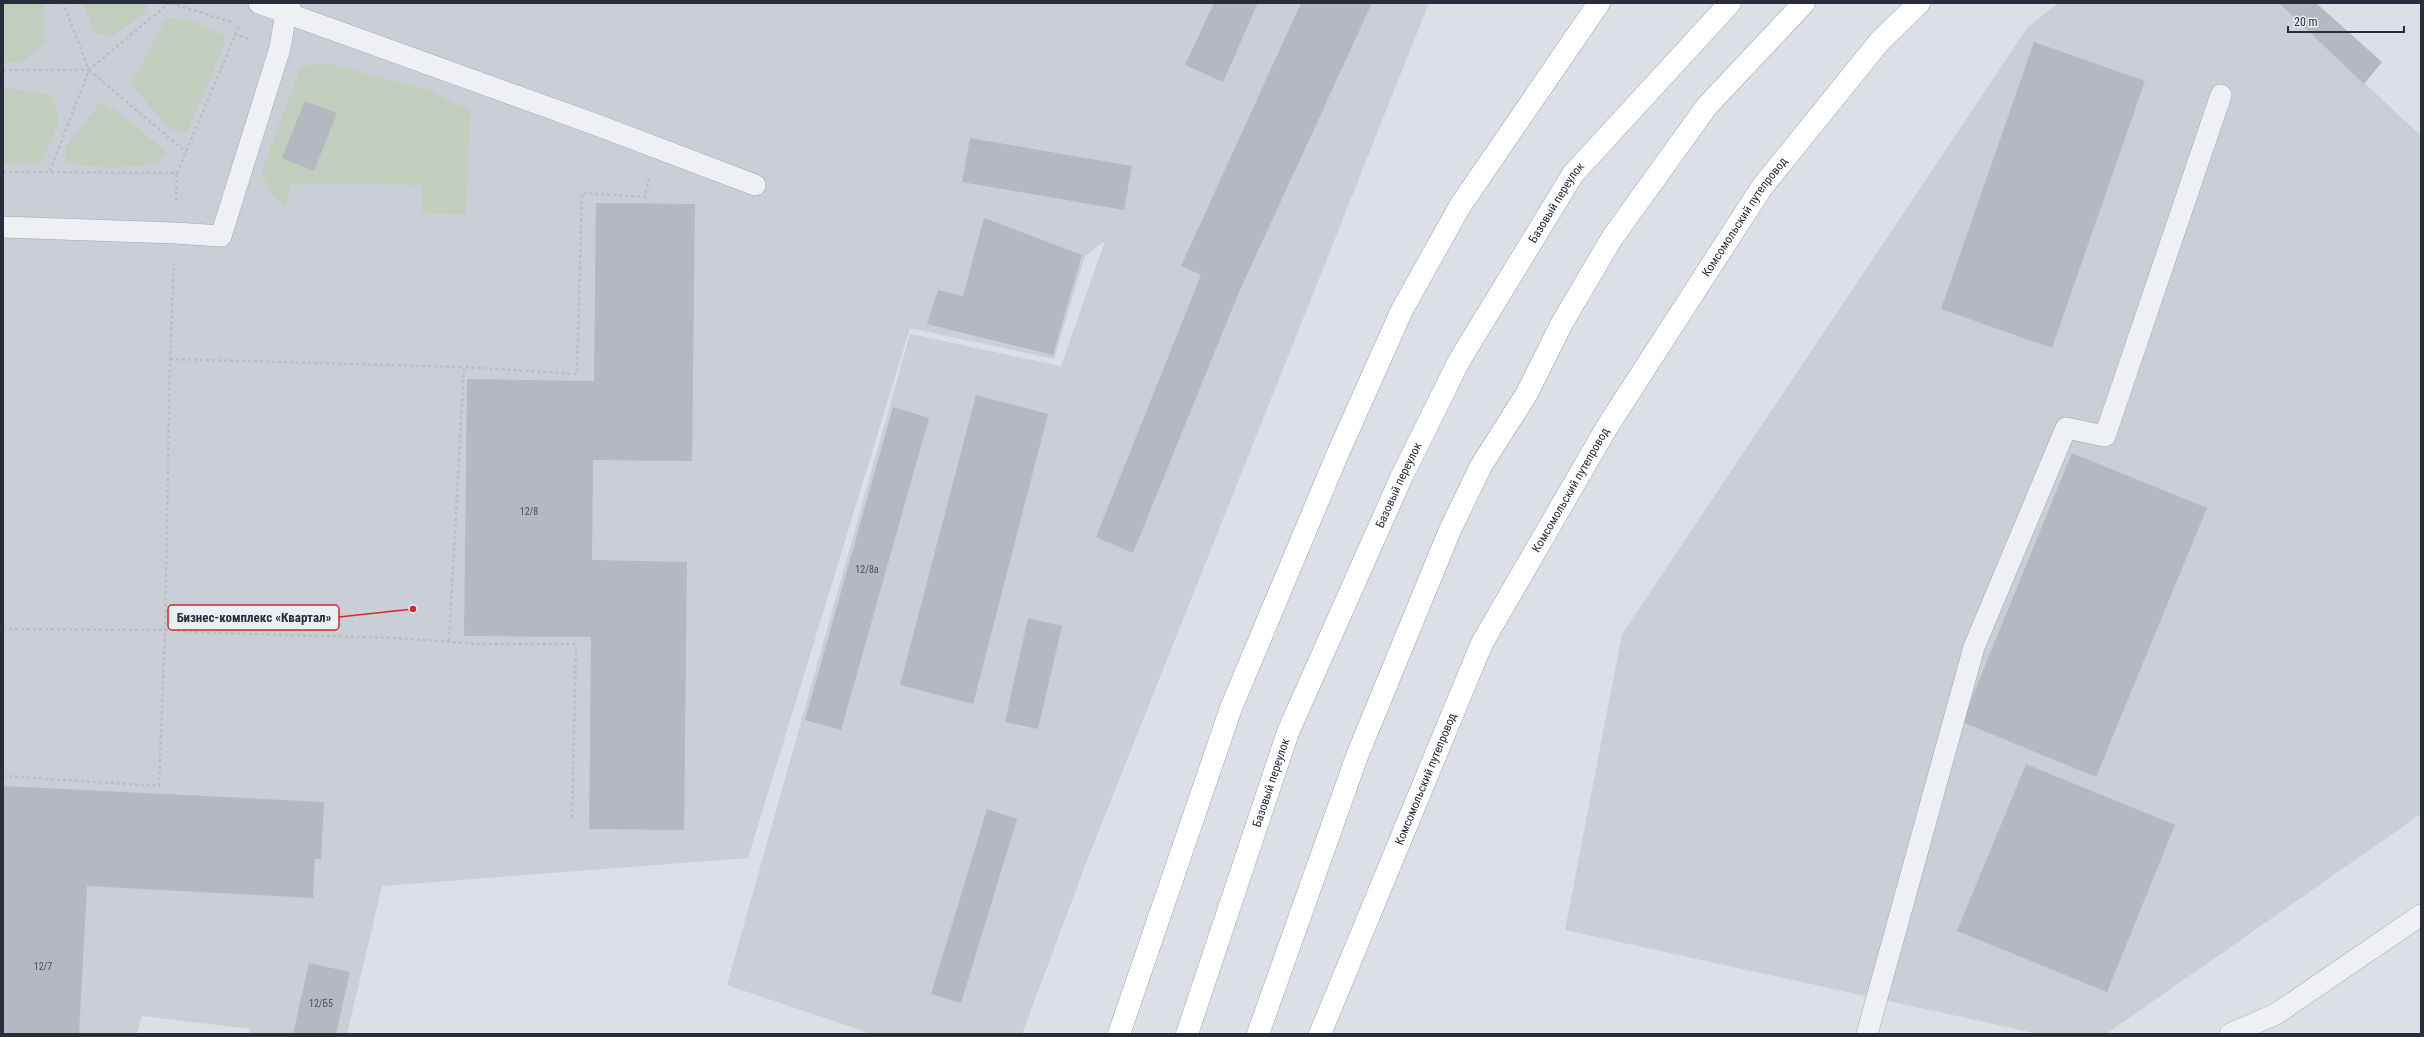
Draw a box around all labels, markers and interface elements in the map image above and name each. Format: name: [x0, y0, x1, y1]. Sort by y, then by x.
scale bar: [2288, 8, 2404, 34]
text: 20 m: [2294, 15, 2318, 29]
street label: Комсомольский путепровод: [1699, 154, 1791, 279]
street label: Базовый переулок: [1526, 159, 1587, 245]
street label: Комсомольский путепровод: [1529, 425, 1612, 555]
street label: Базовый переулок: [1373, 440, 1425, 530]
house number: 12/8: [520, 506, 538, 517]
house number: 12/8а: [855, 564, 879, 575]
callout: Бизнес-комплекс «Квартал»: [168, 605, 339, 630]
text: Бизнес-комплекс «Квартал»: [177, 610, 332, 625]
street label: Комсомольский путепровод: [1392, 710, 1459, 847]
street label: Базовый переулок: [1250, 736, 1292, 829]
house number: 12/7: [34, 961, 52, 972]
house number: 12/Б5: [309, 998, 333, 1009]

